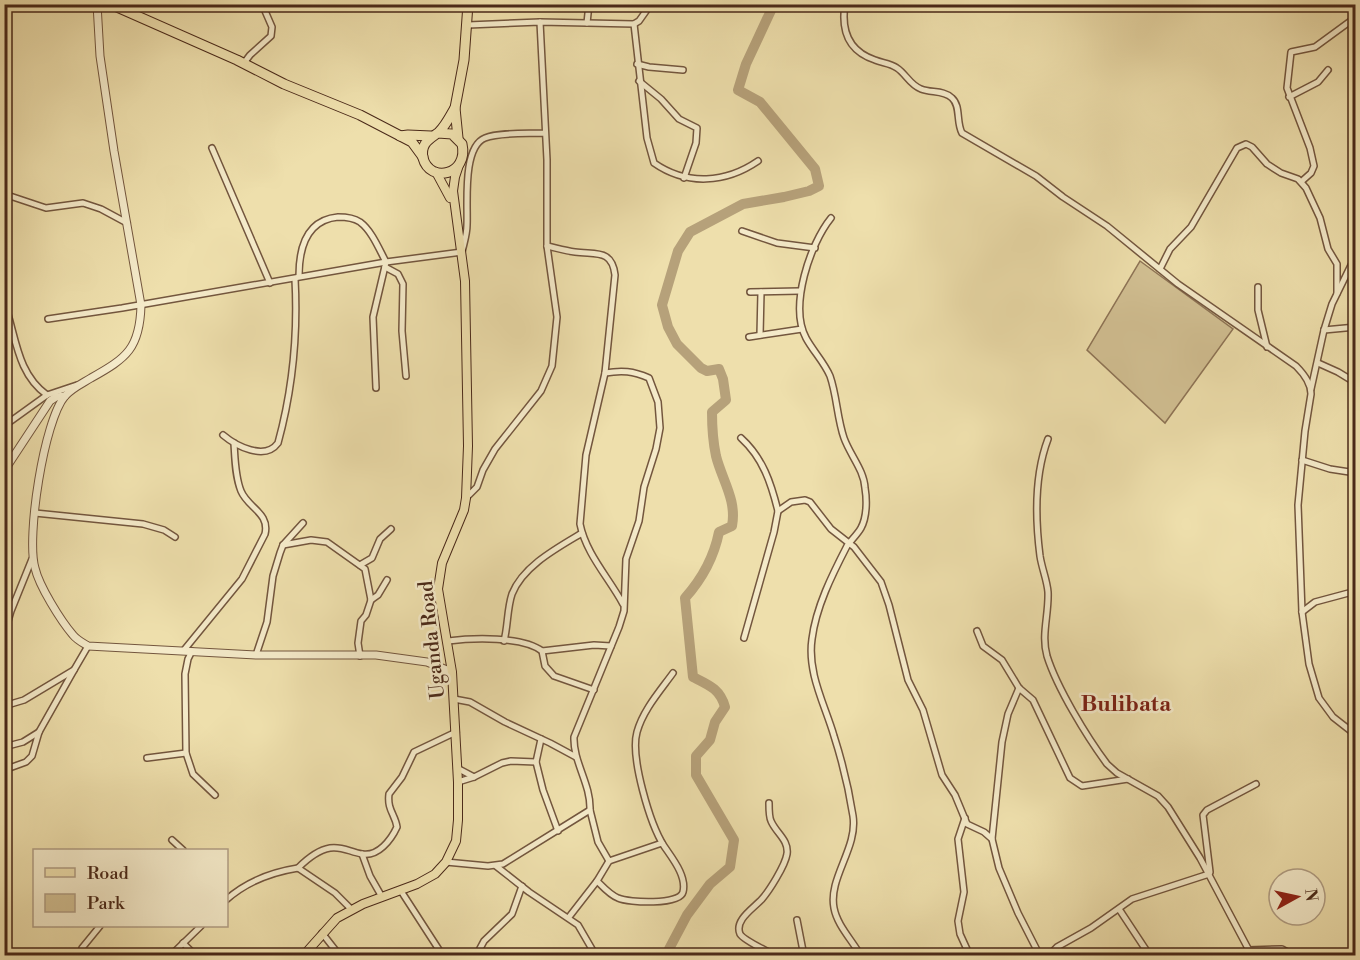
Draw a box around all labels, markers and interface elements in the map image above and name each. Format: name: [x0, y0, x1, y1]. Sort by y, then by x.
street label: Uganda Road: [414, 579, 451, 700]
district label: Bulibata: [1081, 691, 1172, 718]
legend: [33, 849, 228, 927]
text: Road: [87, 862, 130, 885]
north arrow: [1267, 867, 1327, 927]
text: N: [1300, 887, 1322, 903]
text: Park: [87, 892, 126, 915]

